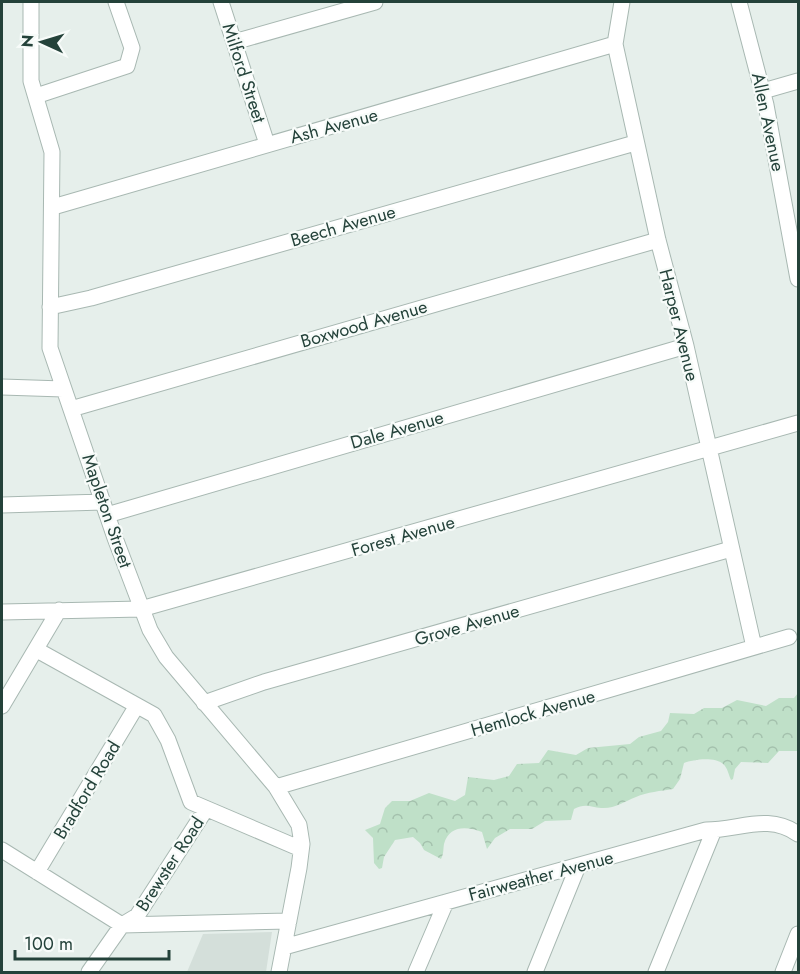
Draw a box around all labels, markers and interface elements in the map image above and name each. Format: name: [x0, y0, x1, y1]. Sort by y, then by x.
north arrow: [12, 12, 72, 72]
street label: Milford Street: [216, 20, 273, 127]
text: N: [16, 34, 39, 48]
street label: Allen Avenue: [745, 70, 791, 174]
street label: Ash Avenue: [287, 102, 381, 150]
street label: Beech Avenue: [287, 199, 399, 253]
street label: Harper Avenue: [652, 266, 706, 384]
street label: Boxwood Avenue: [298, 293, 430, 355]
street label: Dale Avenue: [347, 404, 447, 456]
street label: Mapleton Street: [75, 451, 139, 572]
street label: Forest Avenue: [348, 509, 458, 563]
street label: Grove Avenue: [412, 598, 522, 652]
street label: Hemlock Avenue: [468, 683, 598, 743]
street label: Bradford Road: [47, 736, 127, 844]
street label: Brewster Road: [130, 811, 210, 917]
street label: Fairweather Avenue: [466, 844, 616, 908]
scale bar: [15, 923, 170, 961]
text: 100 m: [24, 931, 73, 957]

